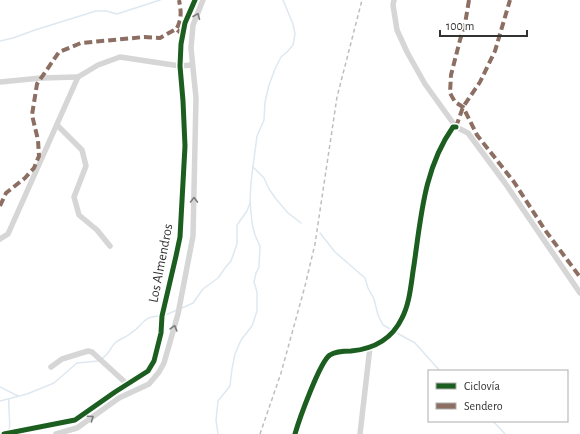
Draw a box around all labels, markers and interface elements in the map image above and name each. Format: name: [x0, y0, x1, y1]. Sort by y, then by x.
scale bar: [440, 12, 527, 38]
one-way arrow: [192, 13, 200, 20]
text: 100 m: [446, 20, 474, 32]
one-way arrow: [190, 197, 198, 203]
street label: Los Almendros: [146, 222, 176, 304]
one-way arrow: [169, 324, 178, 331]
legend: [428, 370, 568, 422]
text: Ciclovía: [464, 380, 500, 392]
text: Sendero: [464, 400, 503, 412]
one-way arrow: [87, 416, 94, 423]

